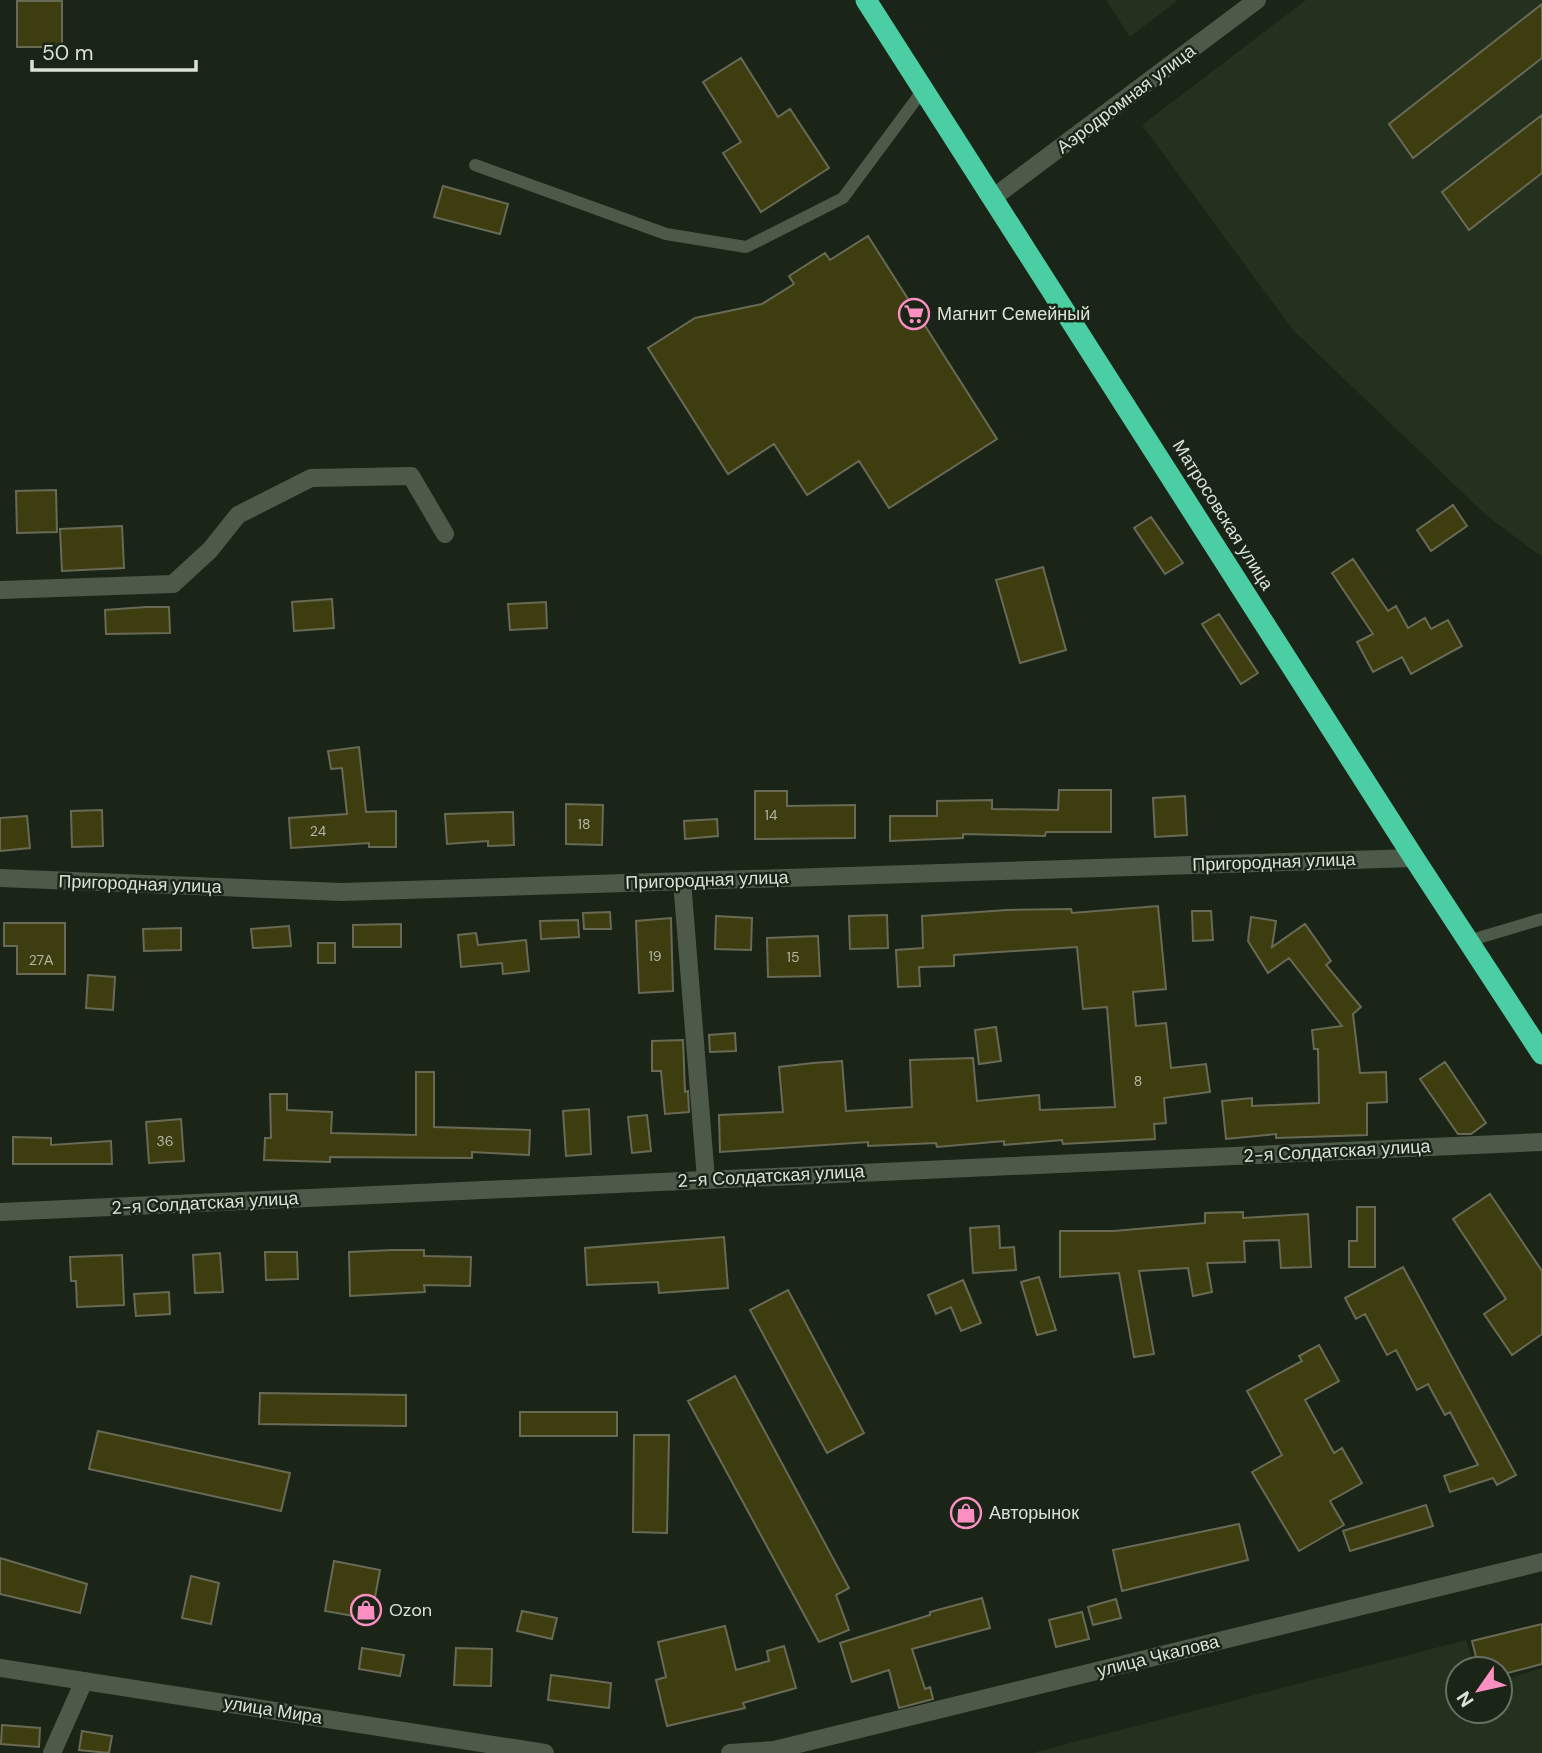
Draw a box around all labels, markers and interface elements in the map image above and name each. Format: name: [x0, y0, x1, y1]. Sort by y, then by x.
scale bar: [32, 28, 196, 72]
street label: Аэродромная улица: [1052, 38, 1201, 159]
text: 50 m: [42, 39, 93, 67]
supermarket icon: Магнит Семейный: [897, 297, 931, 331]
place label: Магнит Семейный: [937, 302, 1090, 326]
street label: Матросовская улица: [1167, 435, 1280, 596]
house number: 14: [765, 806, 778, 824]
house number: 18: [578, 815, 590, 833]
house number: 24: [310, 822, 327, 840]
street label: Пригородная улица: [1192, 847, 1357, 877]
street label: Пригородная улица: [625, 865, 790, 895]
street label: Пригородная улица: [58, 869, 223, 899]
house number: 19: [648, 947, 662, 965]
house number: 15: [787, 948, 799, 966]
house number: 27А: [29, 951, 54, 969]
house number: 8: [1134, 1072, 1142, 1090]
house number: 36: [156, 1132, 174, 1150]
street label: 2-я Солдатская улица: [1243, 1134, 1432, 1168]
street label: 2-я Солдатская улица: [677, 1159, 866, 1193]
street label: 2-я Солдатская улица: [111, 1186, 300, 1220]
shop icon: Авторынок: [949, 1496, 983, 1530]
place label: Авторынок: [989, 1501, 1079, 1525]
shop icon: Ozon: [349, 1593, 383, 1627]
place label: Ozon: [389, 1598, 432, 1622]
street label: улица Чкалова: [1095, 1629, 1222, 1683]
north arrow: [1444, 1655, 1514, 1725]
text: N: [1451, 1686, 1480, 1712]
street label: улица Мира: [222, 1690, 325, 1730]

